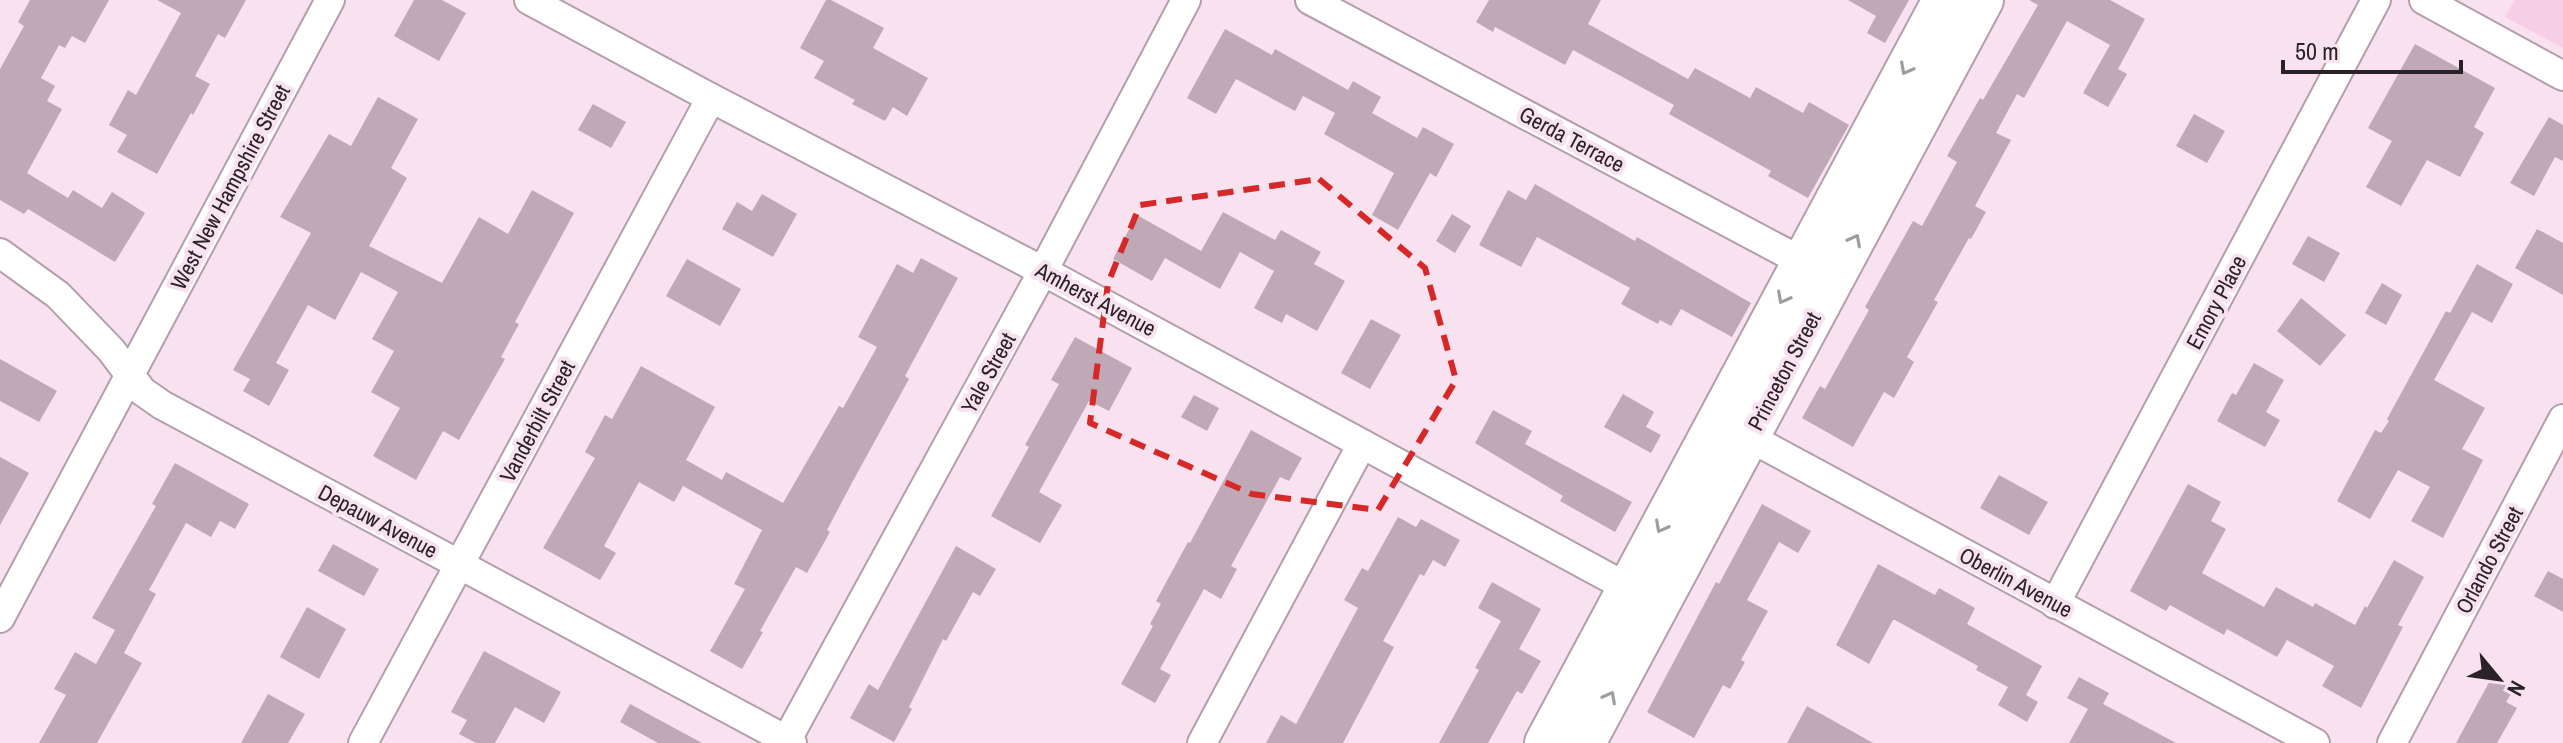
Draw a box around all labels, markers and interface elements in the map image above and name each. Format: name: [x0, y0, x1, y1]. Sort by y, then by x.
scale bar: [2283, 24, 2461, 74]
text: 50 m: [2295, 35, 2339, 67]
one-way arrow: [1901, 60, 1916, 75]
street label: West New Hampshire Street: [163, 79, 297, 295]
street label: Gerda Terrace: [1514, 99, 1630, 179]
one-way arrow: [1845, 234, 1860, 248]
street label: Emory Place: [2179, 250, 2253, 354]
street label: Amherst Avenue: [1030, 254, 1161, 343]
one-way arrow: [1778, 289, 1793, 304]
street label: Princeton Street: [1740, 306, 1828, 436]
street label: Yale Street: [954, 327, 1022, 419]
street label: Vanderbilt Street: [492, 355, 582, 487]
street label: Depauw Avenue: [313, 477, 443, 565]
street label: Orlando Street: [2448, 501, 2530, 619]
one-way arrow: [1655, 519, 1670, 533]
street label: Oberlin Avenue: [1954, 540, 2078, 624]
north arrow: [2459, 639, 2539, 719]
text: N: [2500, 676, 2533, 702]
one-way arrow: [1600, 691, 1615, 705]

